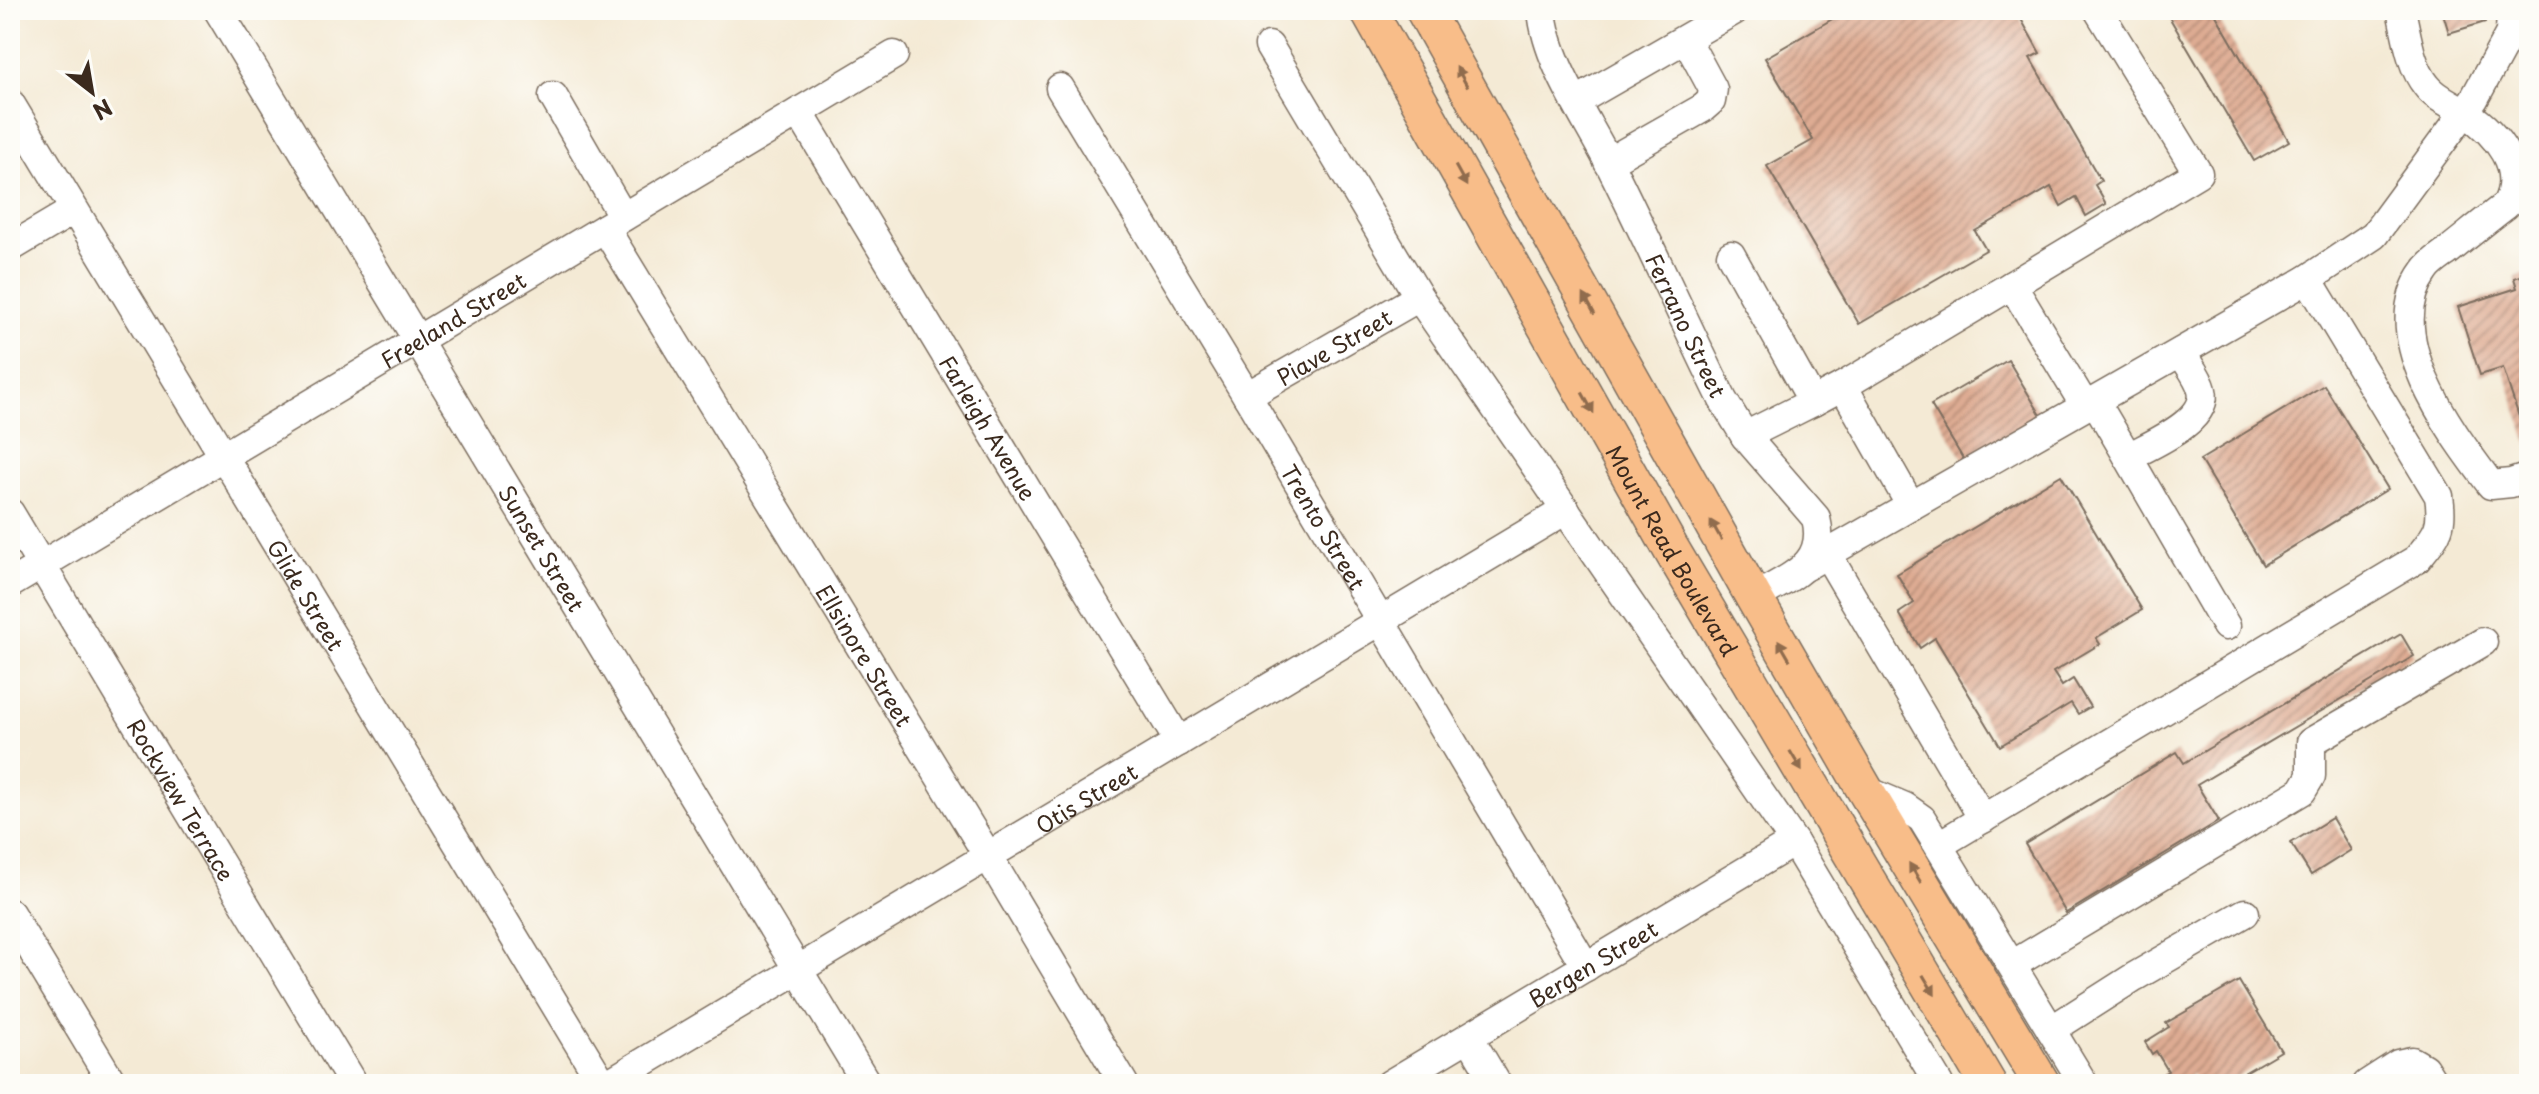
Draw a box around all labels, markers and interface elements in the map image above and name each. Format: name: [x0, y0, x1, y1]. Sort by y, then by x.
north arrow: [52, 52, 132, 132]
one-way arrow: [1455, 66, 1469, 88]
text: N: [87, 92, 119, 129]
one-way arrow: [1454, 165, 1468, 187]
street label: Ferrano Street: [1639, 248, 1736, 403]
street label: Freeland Street: [374, 263, 532, 375]
one-way arrow: [1582, 292, 1596, 315]
street label: Piave Street: [1270, 300, 1397, 392]
street label: Farleigh Avenue: [933, 348, 1046, 506]
one-way arrow: [1581, 391, 1595, 414]
street label: Mount Read Boulevard: [1599, 438, 1747, 662]
street label: Trento Street: [1274, 457, 1375, 596]
street label: Sunset Street: [492, 478, 594, 617]
one-way arrow: [1709, 519, 1723, 542]
street label: Glide Street: [260, 532, 353, 656]
street label: Ellsinore Street: [809, 577, 921, 732]
one-way arrow: [1777, 639, 1791, 661]
street label: Rockview Terrace: [120, 712, 244, 887]
one-way arrow: [1789, 750, 1803, 772]
street label: Otis Street: [1029, 754, 1143, 841]
one-way arrow: [1908, 862, 1922, 884]
street label: Bergen Street: [1522, 911, 1663, 1014]
one-way arrow: [1922, 974, 1936, 996]

